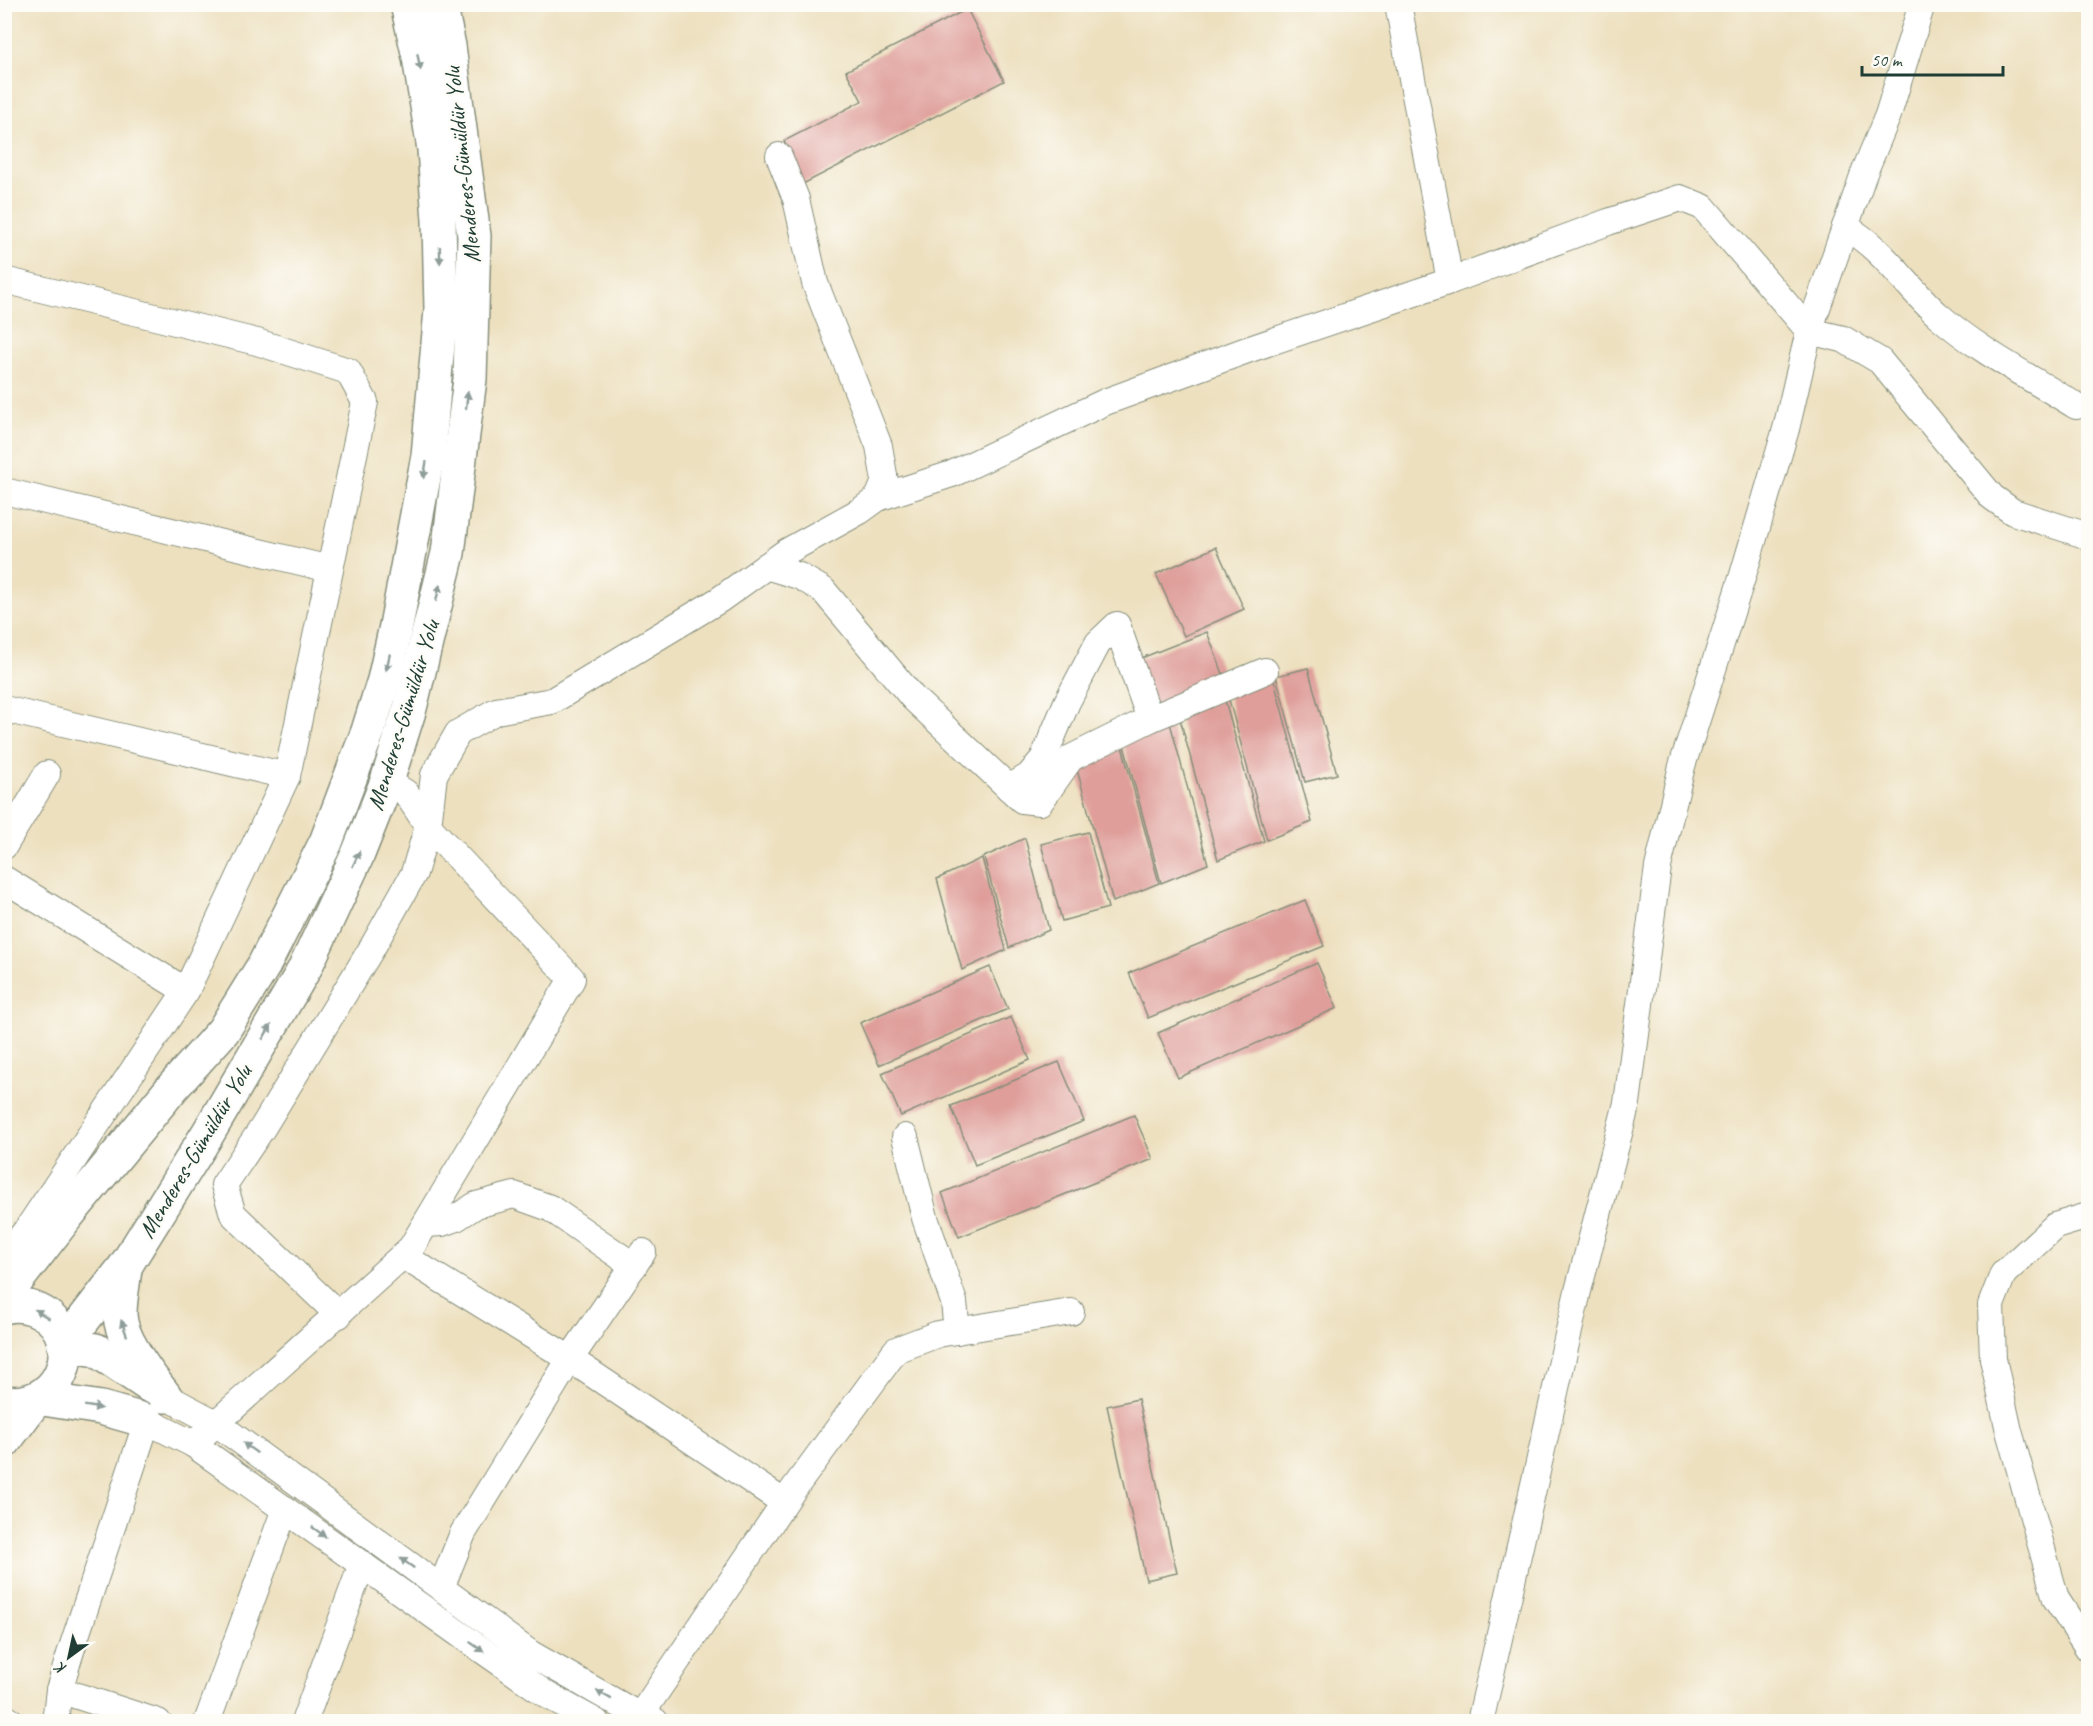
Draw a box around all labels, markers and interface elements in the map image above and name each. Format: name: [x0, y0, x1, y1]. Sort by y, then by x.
scale bar: [1862, 39, 2003, 77]
text: 50 m: [1871, 49, 1904, 71]
one-way arrow: [415, 52, 424, 71]
street label: Menderes-Gümüldür Yolu: [437, 63, 487, 265]
one-way arrow: [435, 246, 445, 265]
one-way arrow: [462, 391, 472, 410]
one-way arrow: [420, 461, 429, 480]
one-way arrow: [434, 584, 444, 602]
street label: Menderes-Gümüldür Yolu: [360, 614, 447, 814]
one-way arrow: [383, 653, 393, 671]
one-way arrow: [351, 850, 360, 867]
one-way arrow: [262, 1024, 273, 1040]
street label: Menderes-Gümüldür Yolu: [131, 1057, 260, 1243]
one-way arrow: [34, 1309, 50, 1320]
one-way arrow: [119, 1319, 128, 1337]
one-way arrow: [83, 1402, 102, 1411]
one-way arrow: [242, 1442, 258, 1454]
one-way arrow: [311, 1526, 326, 1538]
one-way arrow: [399, 1557, 415, 1569]
north arrow: [39, 1627, 99, 1687]
one-way arrow: [468, 1641, 484, 1653]
text: K: [49, 1656, 70, 1679]
one-way arrow: [595, 1690, 612, 1700]

